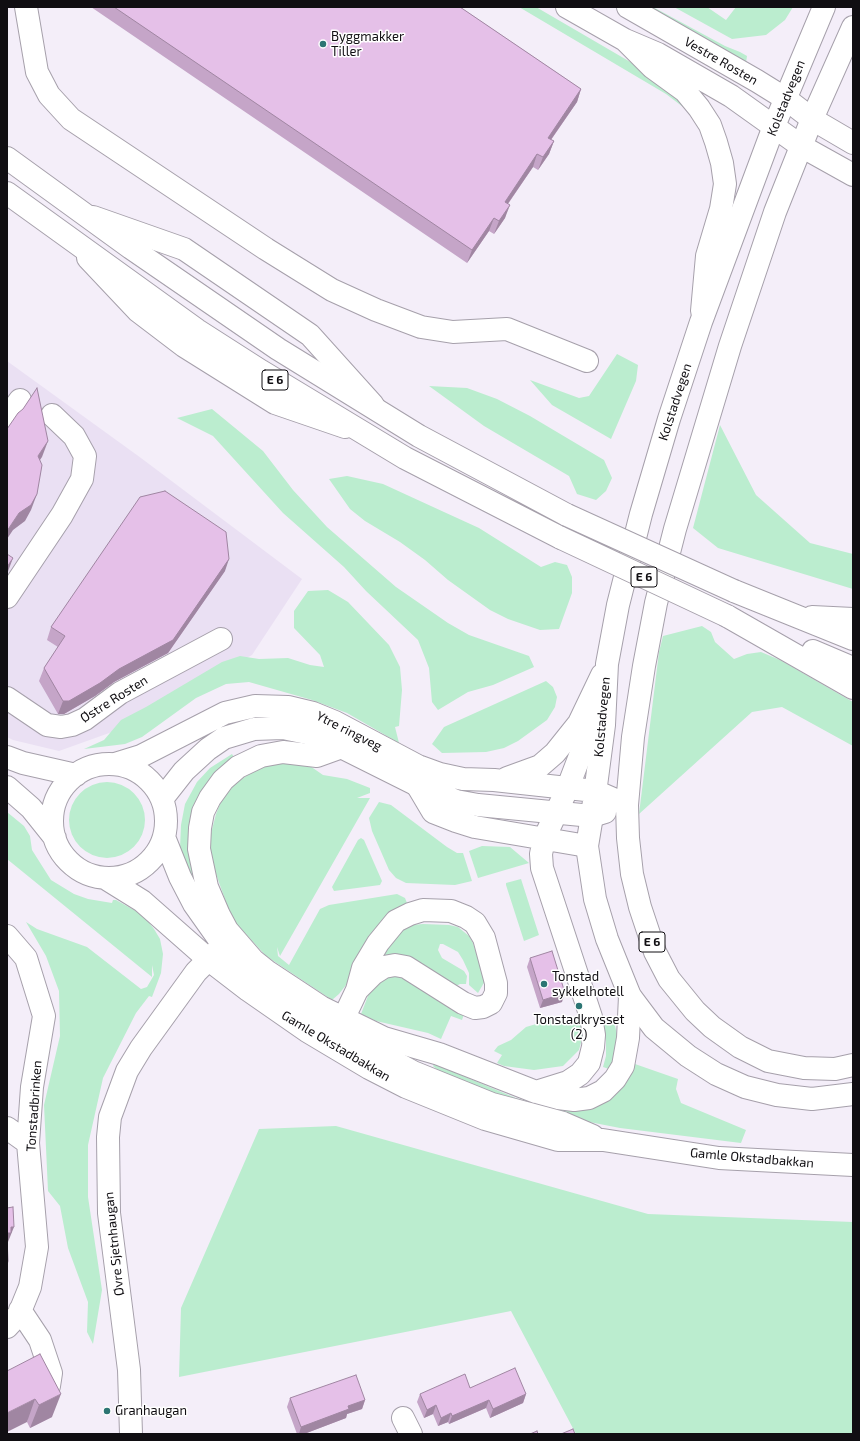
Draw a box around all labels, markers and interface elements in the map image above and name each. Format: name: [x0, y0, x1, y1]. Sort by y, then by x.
place label: Byggmakker Tiller: [331, 29, 404, 60]
street label: Vestre Rosten: [681, 34, 761, 88]
marker: Byggmakker Tiller: [318, 39, 328, 49]
street label: Kolstadvegen: [764, 58, 808, 138]
street label: Kolstadvegen: [655, 361, 695, 443]
road number: E 6: [262, 370, 288, 390]
road number: E 6: [631, 567, 657, 587]
street label: Østre Rosten: [77, 672, 151, 726]
street label: Kolstadvegen: [591, 676, 613, 758]
street label: Ytre ringveg: [314, 708, 384, 754]
road number: E 6: [639, 932, 665, 952]
place label: Tonstad sykkelhotell: [552, 969, 624, 1000]
marker: Tonstad sykkelhotell: [539, 979, 549, 989]
marker: Tonstadkrysset (2): [574, 1001, 584, 1011]
street label: Gamle Okstadbakkan: [279, 1007, 393, 1085]
place label: Tonstadkrysset (2): [533, 1012, 625, 1043]
street label: Tonstadbrinken: [23, 1060, 45, 1152]
street label: Gamle Okstadbakkan: [689, 1145, 815, 1171]
street label: Øvre Sjetnhaugan: [101, 1191, 127, 1297]
place label: Granhaugan: [115, 1403, 187, 1419]
marker: Granhaugan: [102, 1406, 112, 1416]

